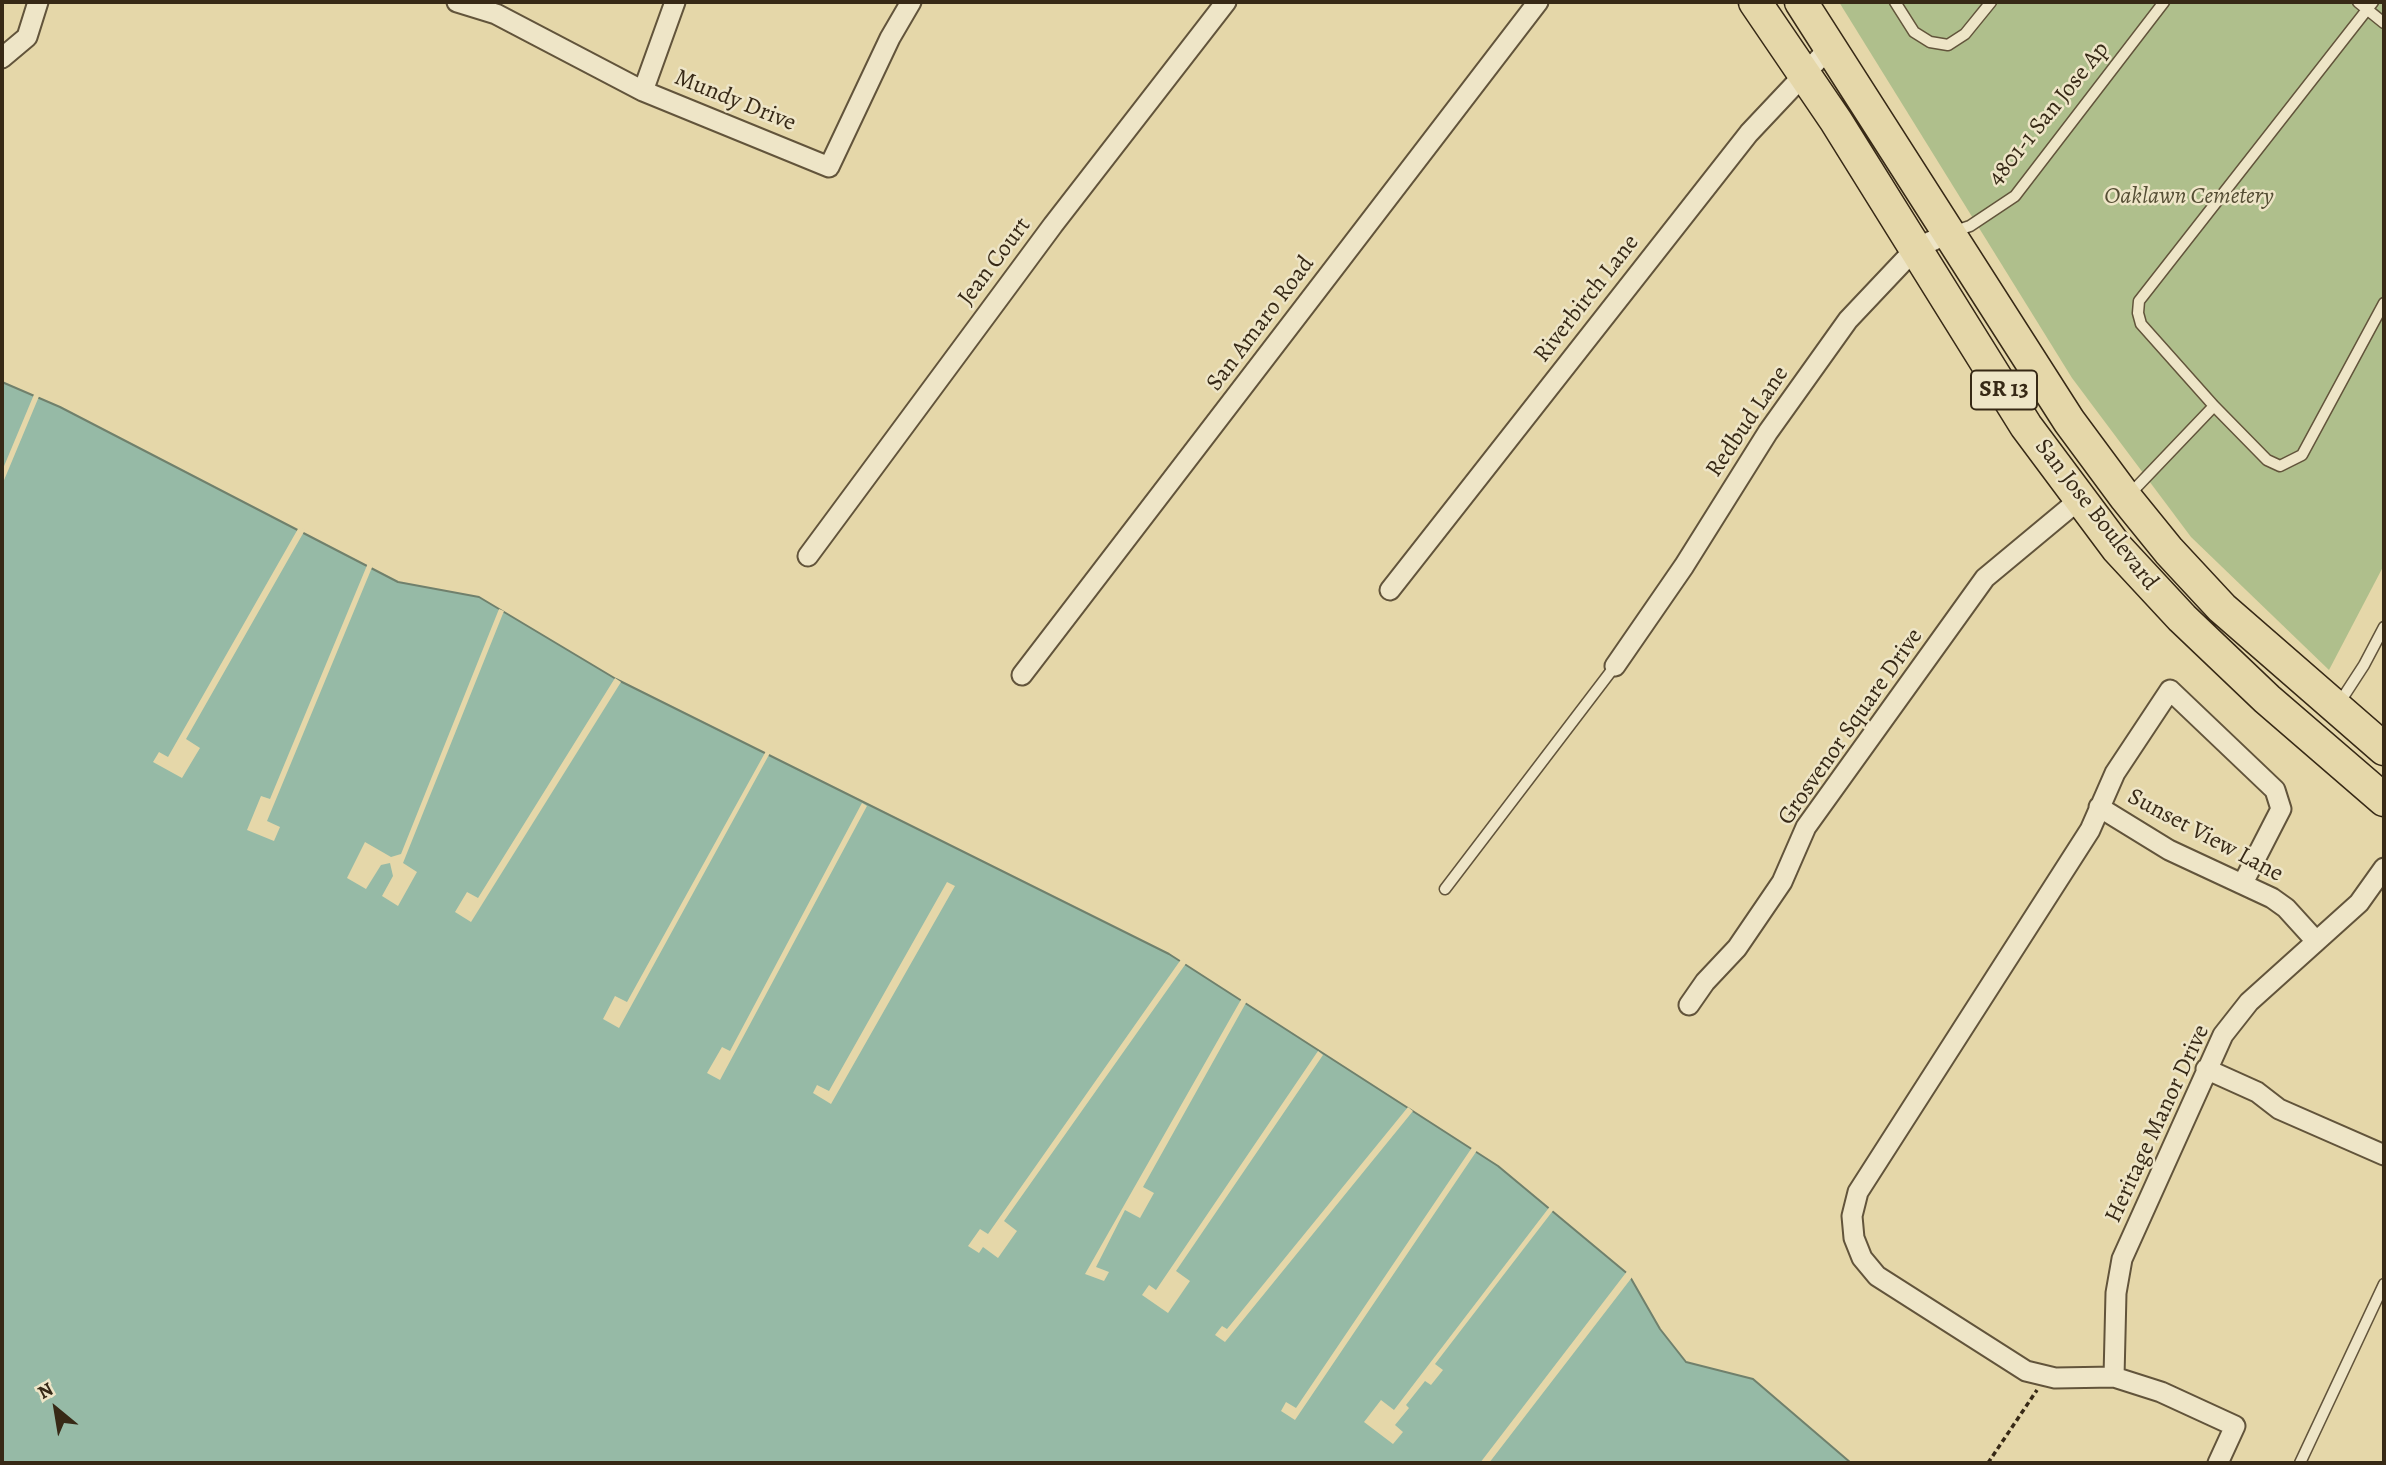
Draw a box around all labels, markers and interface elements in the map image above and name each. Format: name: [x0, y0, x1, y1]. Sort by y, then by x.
street label: 4801-1 San Jose Ap: [1982, 36, 2116, 192]
street label: Mundy Drive: [670, 64, 800, 138]
park label: Oaklawn Cemetery: [2104, 183, 2274, 211]
street label: Jean Court: [952, 212, 1038, 312]
street label: Riverbirch Lane: [1528, 229, 1646, 369]
street label: San Amaro Road: [1201, 251, 1321, 397]
street label: Redbud Lane: [1700, 361, 1796, 483]
road number: SR 13: [1971, 370, 2037, 410]
street label: San Jose Boulevard: [2028, 434, 2164, 596]
street label: Grosvenor Square Drive: [1772, 623, 1930, 831]
street label: Sunset View Lane: [2122, 783, 2288, 889]
street label: Heritage Manor Drive: [2099, 1020, 2217, 1228]
north arrow: [21, 1374, 91, 1444]
text: N: [33, 1376, 58, 1406]

